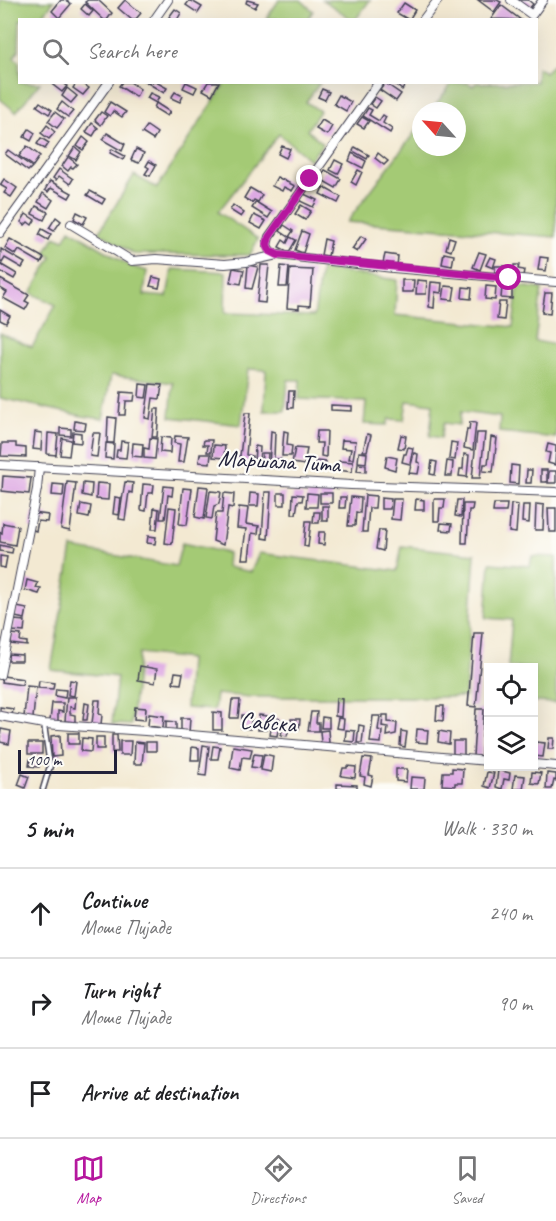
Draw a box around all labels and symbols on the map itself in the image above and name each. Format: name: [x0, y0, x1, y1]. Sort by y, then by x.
north arrow: [412, 102, 466, 156]
route end: [296, 165, 322, 191]
route start: [495, 264, 521, 290]
street label: Маршала Тита: [217, 443, 342, 479]
street label: Савска: [239, 705, 299, 740]
scale bar: [18, 747, 117, 774]

